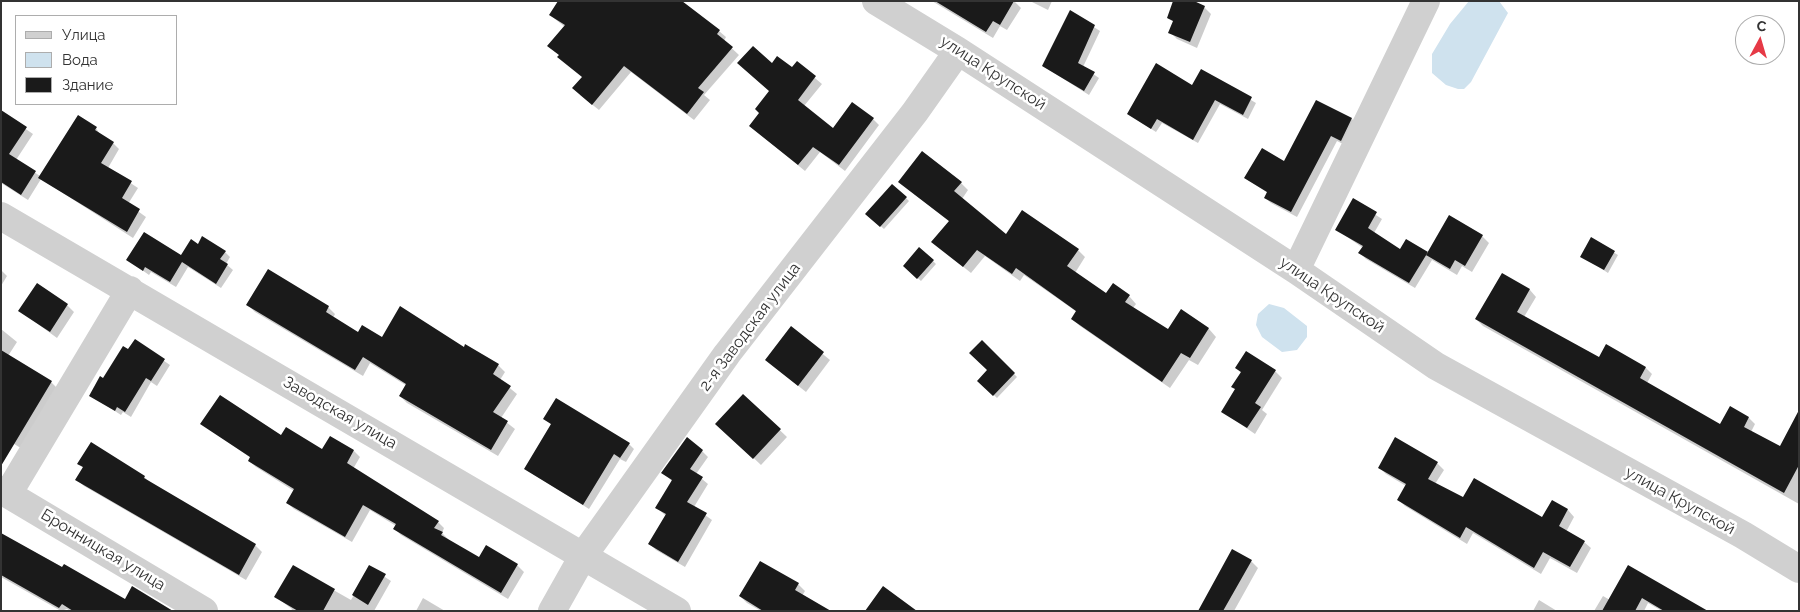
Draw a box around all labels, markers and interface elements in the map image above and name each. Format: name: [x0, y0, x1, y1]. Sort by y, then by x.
legend: [15, 15, 178, 105]
north arrow: [1735, 15, 1785, 65]
text: С: [1756, 18, 1767, 35]
text: Улица: [62, 26, 106, 44]
street label: улица Крупской: [936, 32, 1050, 114]
text: Вода: [62, 51, 98, 69]
text: Здание: [62, 76, 113, 94]
street label: улица Крупской: [1276, 253, 1388, 337]
street label: 2-я Заводская улица: [695, 259, 805, 395]
street label: Заводская улица: [280, 373, 400, 453]
street label: улица Крупской: [1622, 463, 1738, 539]
street label: Бронницкая улица: [37, 505, 169, 595]

